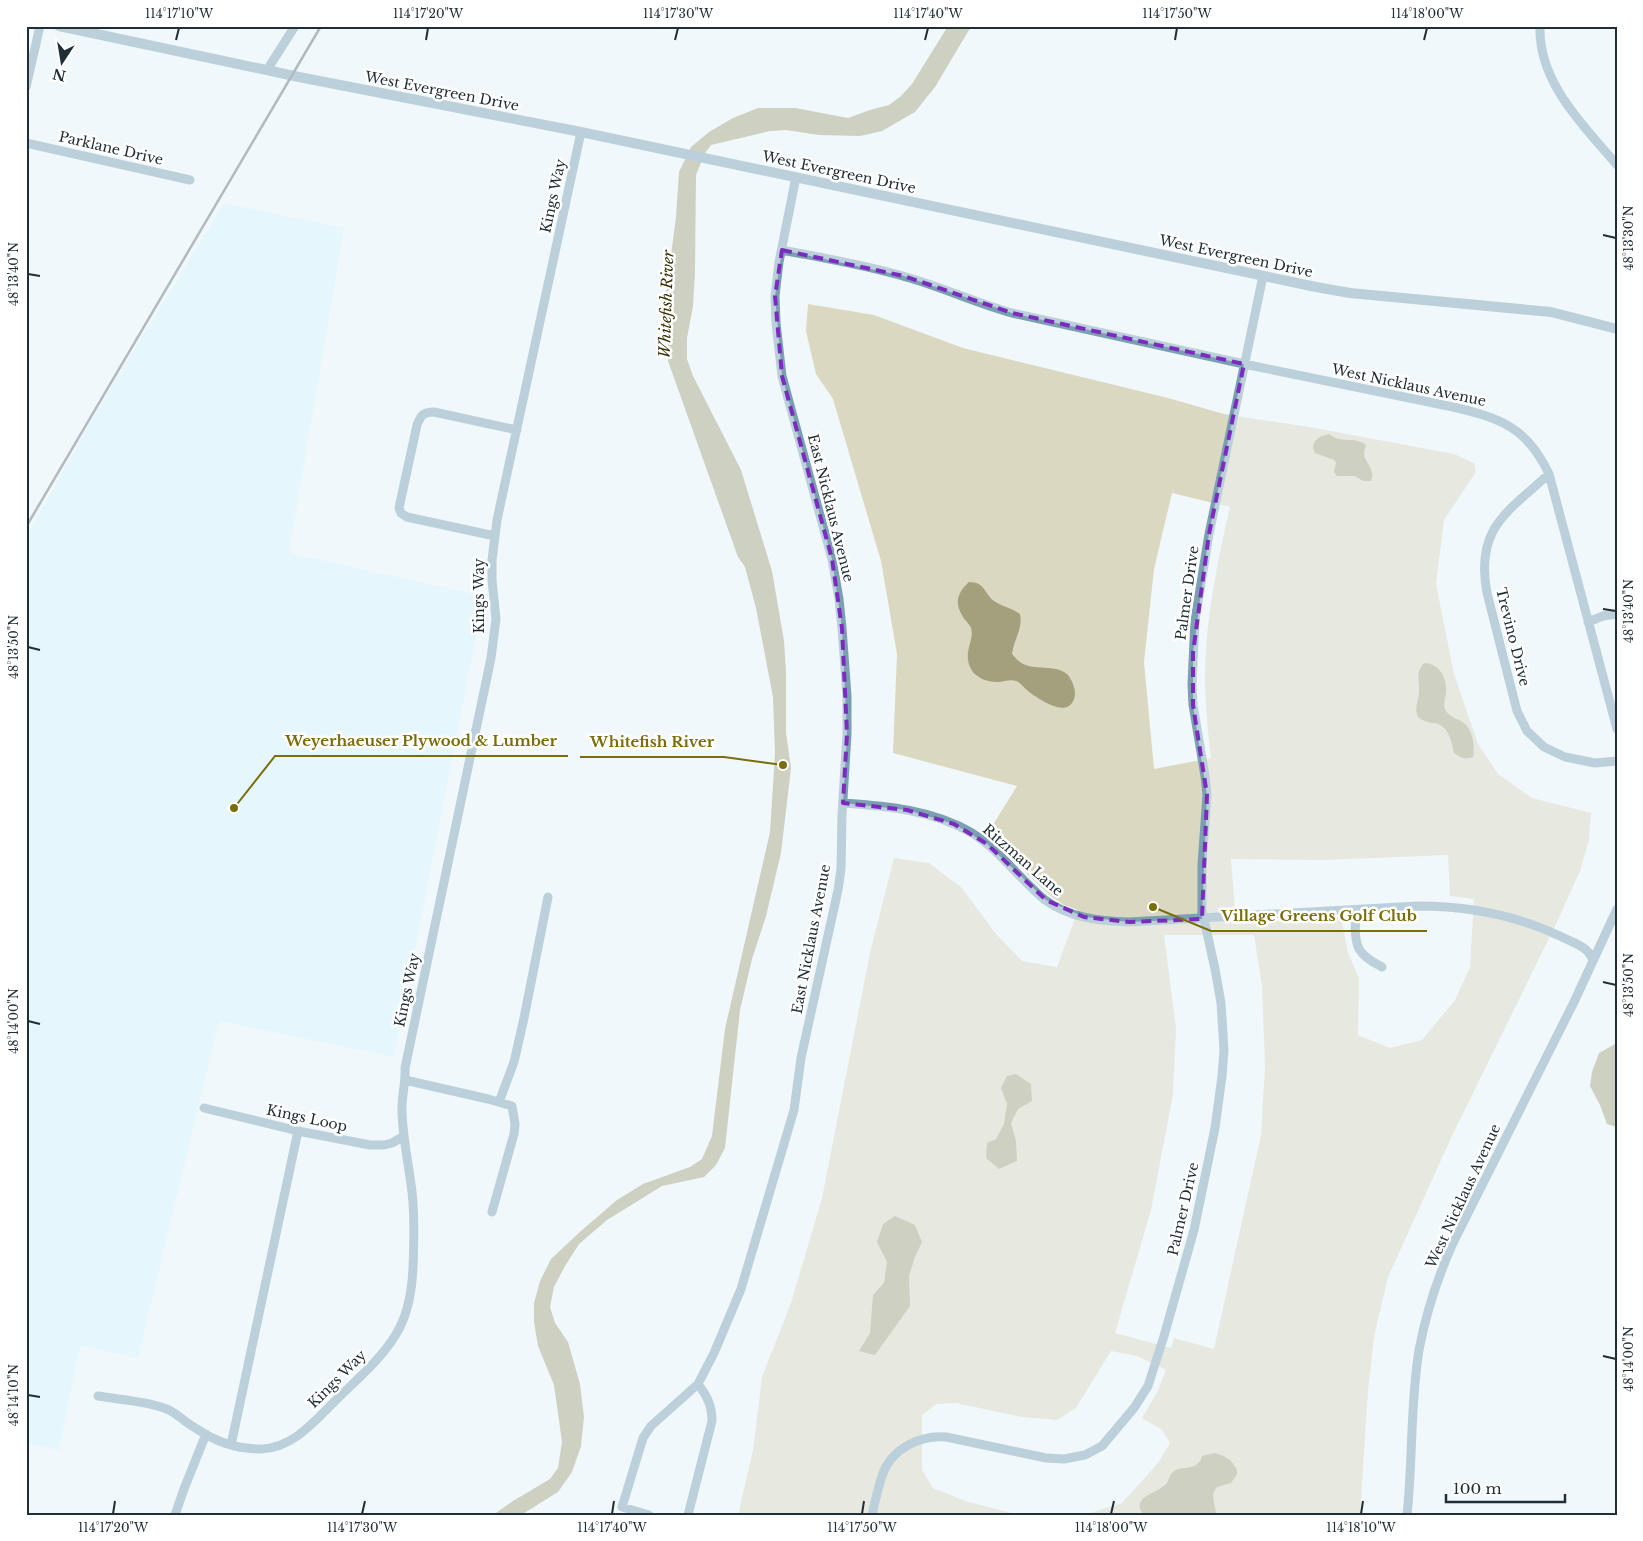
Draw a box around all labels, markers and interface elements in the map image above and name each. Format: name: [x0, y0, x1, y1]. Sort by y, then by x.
text: 114°17'10"W: [145, 6, 214, 21]
text: 114°17'20"W: [393, 6, 464, 21]
text: 114°17'30"W: [643, 6, 714, 21]
text: 114°17'40"W: [893, 6, 964, 21]
text: 114°17'50"W: [1142, 6, 1213, 21]
text: 114°18'00"W: [1391, 6, 1464, 21]
north arrow: [38, 38, 88, 88]
text: N: [51, 65, 68, 85]
street label: West Evergreen Drive: [362, 67, 521, 115]
street label: Parklane Drive: [57, 127, 165, 169]
street label: West Evergreen Drive: [760, 147, 917, 197]
street label: Kings Way: [536, 157, 570, 235]
text: 48°13'30"N: [1621, 205, 1636, 270]
street label: West Evergreen Drive: [1157, 231, 1314, 281]
text: 48°13'40"N: [6, 242, 21, 306]
water label: Whitefish River: [655, 249, 677, 358]
street label: West Nicklaus Avenue: [1329, 360, 1488, 410]
street label: East Nicklaus Avenue: [804, 432, 858, 584]
street label: Palmer Drive: [1171, 545, 1203, 641]
street label: Kings Way: [470, 558, 488, 634]
text: 48°13'40"N: [1621, 579, 1636, 643]
street label: Trevino Drive: [1492, 586, 1534, 688]
text: 48°13'50"N: [6, 615, 21, 679]
callout: Weyerhaeuser Plywood & Lumber: [275, 726, 568, 756]
callout: Whitefish River: [580, 727, 724, 757]
text: Weyerhaeuser Plywood & Lumber: [284, 731, 558, 750]
text: Whitefish River: [589, 732, 715, 751]
street label: Ritzman Lane: [979, 820, 1067, 900]
street label: East Nicklaus Avenue: [788, 863, 834, 1015]
callout: Village Greens Golf Club: [1211, 901, 1427, 931]
text: Village Greens Golf Club: [1220, 906, 1417, 925]
street label: Kings Way: [390, 951, 424, 1029]
text: 48°13'50"N: [1621, 953, 1636, 1017]
text: 48°14'00"N: [6, 988, 21, 1054]
street label: Kings Loop: [265, 1101, 349, 1135]
street label: West Nicklaus Avenue: [1421, 1121, 1504, 1272]
street label: Palmer Drive: [1164, 1161, 1202, 1257]
text: 48°14'00"N: [1621, 1326, 1636, 1392]
street label: Kings Way: [304, 1346, 370, 1412]
text: 48°14'10"N: [6, 1364, 21, 1426]
scale bar: [1446, 1471, 1564, 1503]
text: 100 m: [1453, 1479, 1502, 1498]
text: 114°17'20"W: [78, 1520, 149, 1535]
text: 114°17'30"W: [327, 1520, 398, 1535]
text: 114°17'40"W: [577, 1520, 648, 1535]
text: 114°17'50"W: [827, 1520, 898, 1535]
text: 114°18'00"W: [1075, 1520, 1148, 1535]
text: 114°18'10"W: [1326, 1520, 1397, 1535]

